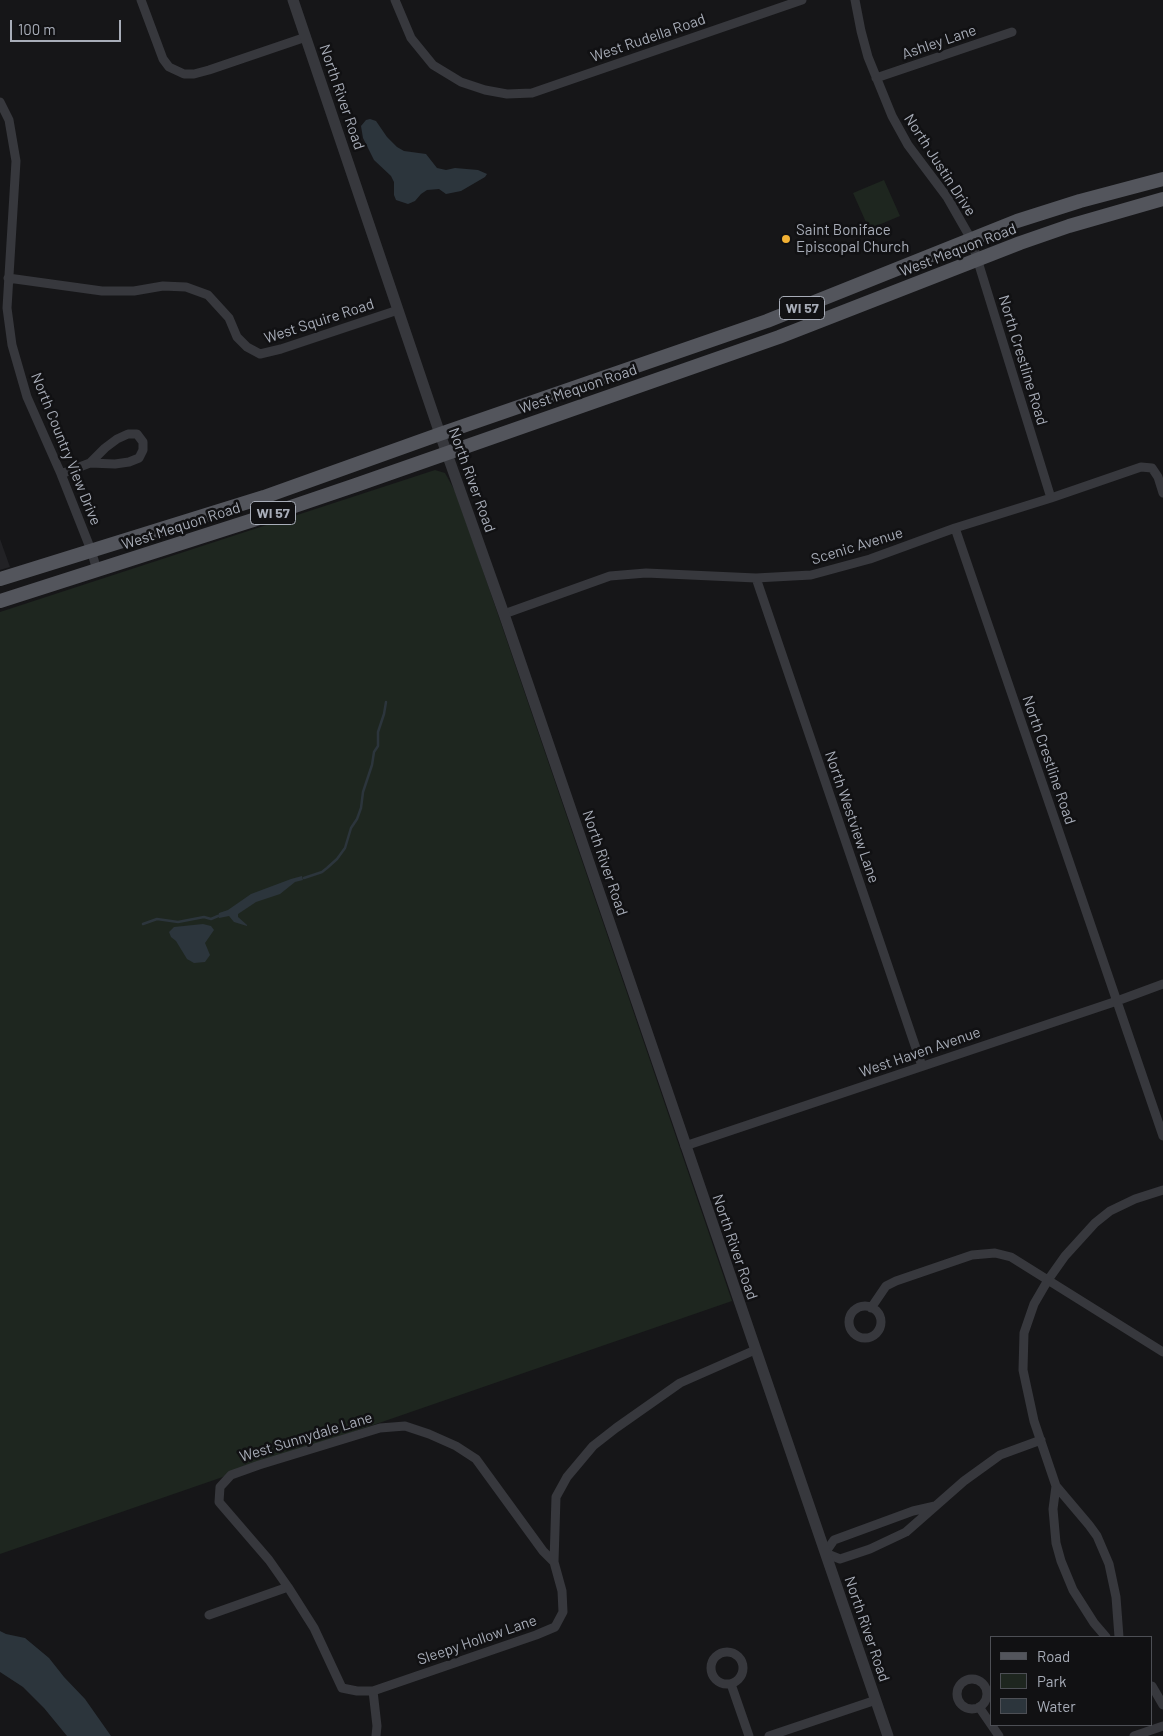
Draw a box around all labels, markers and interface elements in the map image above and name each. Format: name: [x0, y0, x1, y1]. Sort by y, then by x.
scale bar: [12, 10, 124, 42]
street label: West Rudella Road: [588, 10, 708, 66]
text: 100 m: [18, 20, 56, 38]
street label: Ashley Lane: [899, 21, 979, 63]
street label: North River Road: [316, 42, 368, 152]
street label: North Justin Drive: [900, 111, 980, 219]
street label: West Mequon Road: [897, 219, 1019, 281]
place label: Saint Boniface Episcopal Church: [796, 221, 909, 256]
marker: Saint Boniface Episcopal Church: [780, 233, 792, 245]
street label: North Crestline Road: [995, 293, 1051, 427]
street label: West Squire Road: [262, 295, 376, 347]
road number: WI 57: [780, 296, 824, 320]
street label: West Mequon Road: [517, 360, 639, 418]
street label: North Country View Drive: [27, 370, 105, 528]
street label: North River Road: [445, 425, 499, 535]
street label: West Mequon Road: [120, 498, 242, 554]
road number: WI 57: [250, 502, 296, 524]
street label: Scenic Avenue: [809, 524, 905, 568]
street label: North Crestline Road: [1019, 693, 1079, 827]
street label: North Westview Lane: [821, 749, 883, 885]
street label: North River Road: [579, 808, 631, 918]
street label: West Haven Avenue: [857, 1023, 983, 1081]
street label: North River Road: [709, 1192, 761, 1302]
street label: West Sunnydale Lane: [237, 1408, 375, 1466]
street label: North River Road: [841, 1574, 893, 1684]
street label: Sleepy Hollow Lane: [415, 1611, 539, 1669]
legend: [990, 1636, 1153, 1726]
text: Road: [1037, 1647, 1070, 1665]
text: Park: [1037, 1672, 1066, 1690]
text: Water: [1037, 1697, 1076, 1715]

